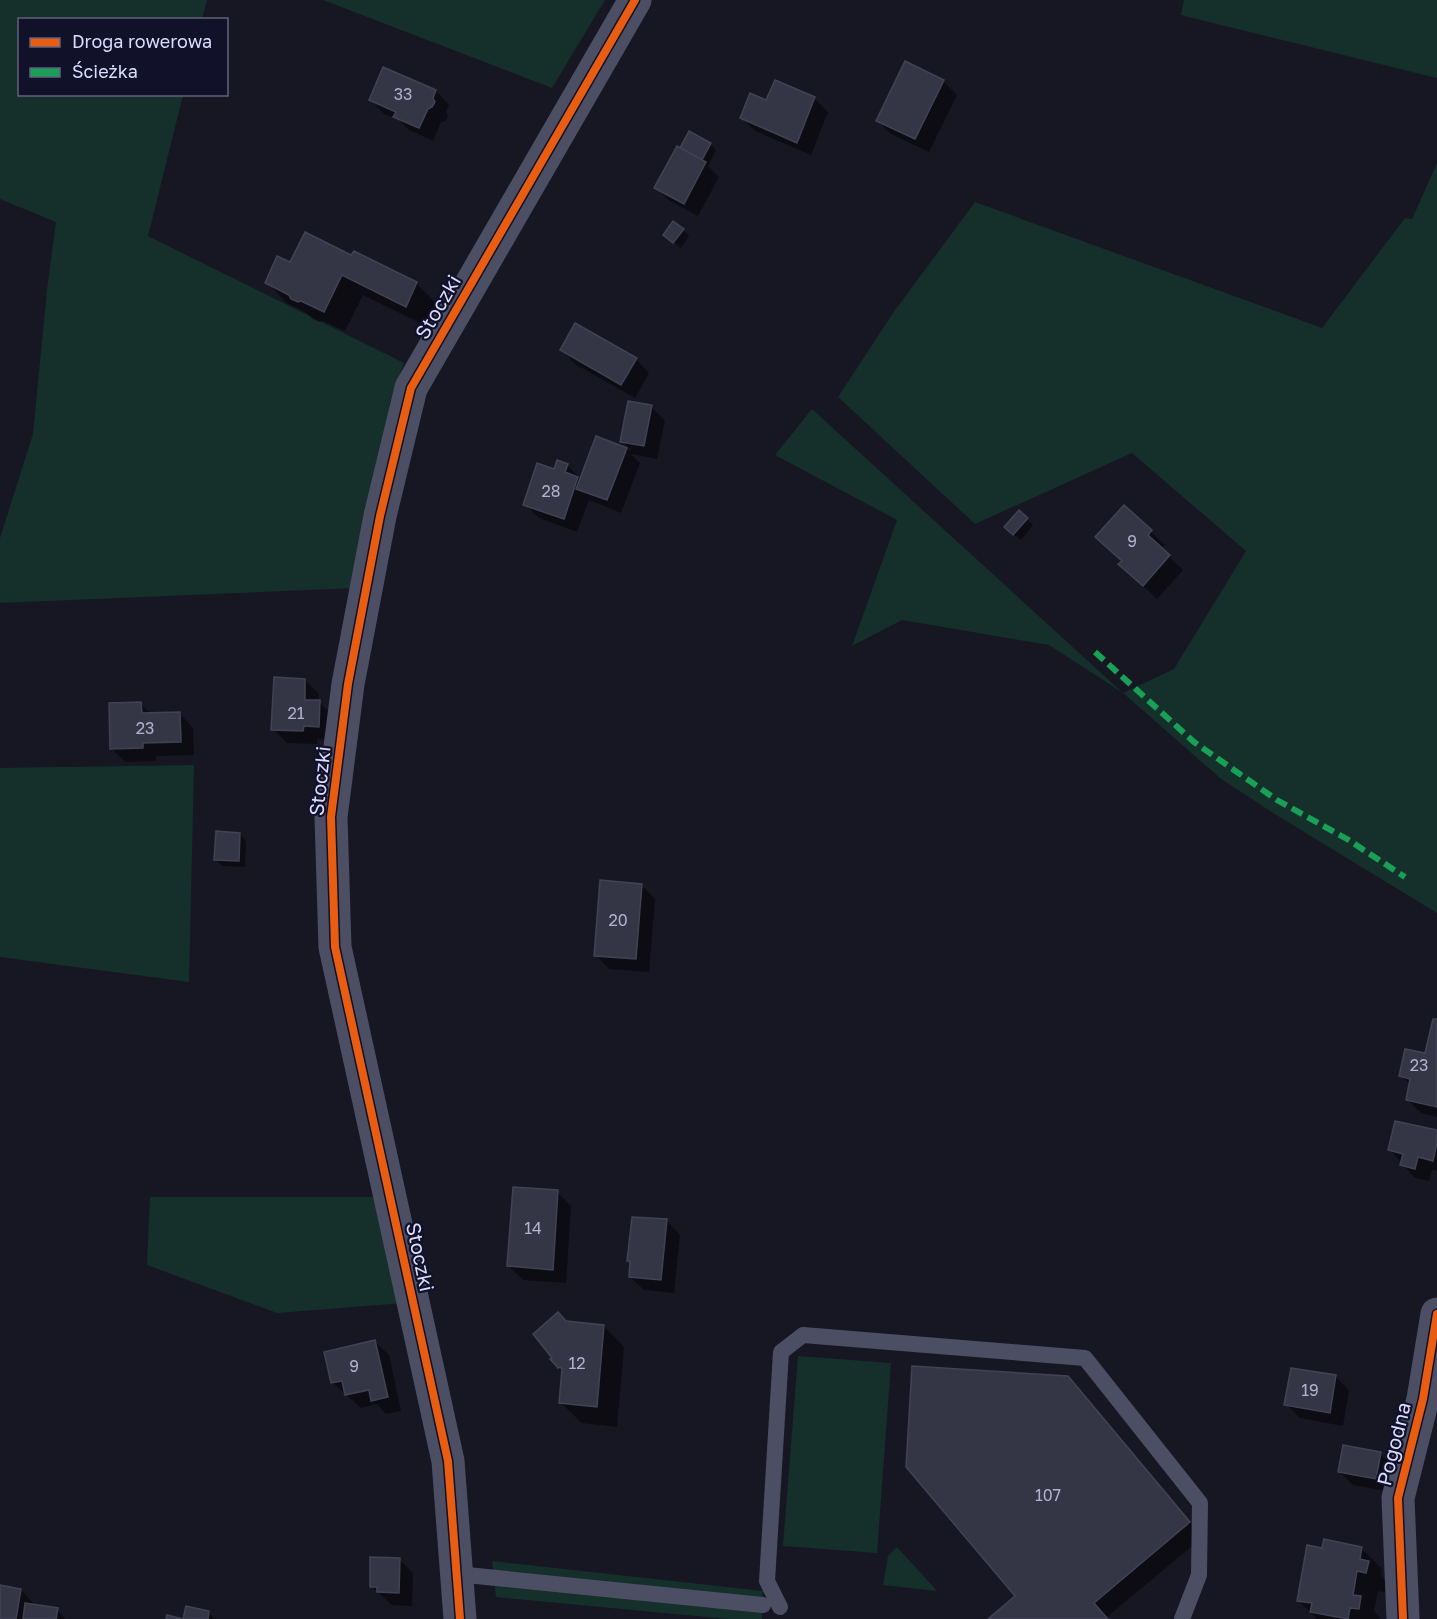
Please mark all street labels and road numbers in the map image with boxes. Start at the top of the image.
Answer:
street label: Stoczki [409,270,465,343]
street label: Stoczki [303,745,335,817]
street label: Stoczki [402,1220,440,1294]
street label: Pogodna [1371,1400,1415,1488]

